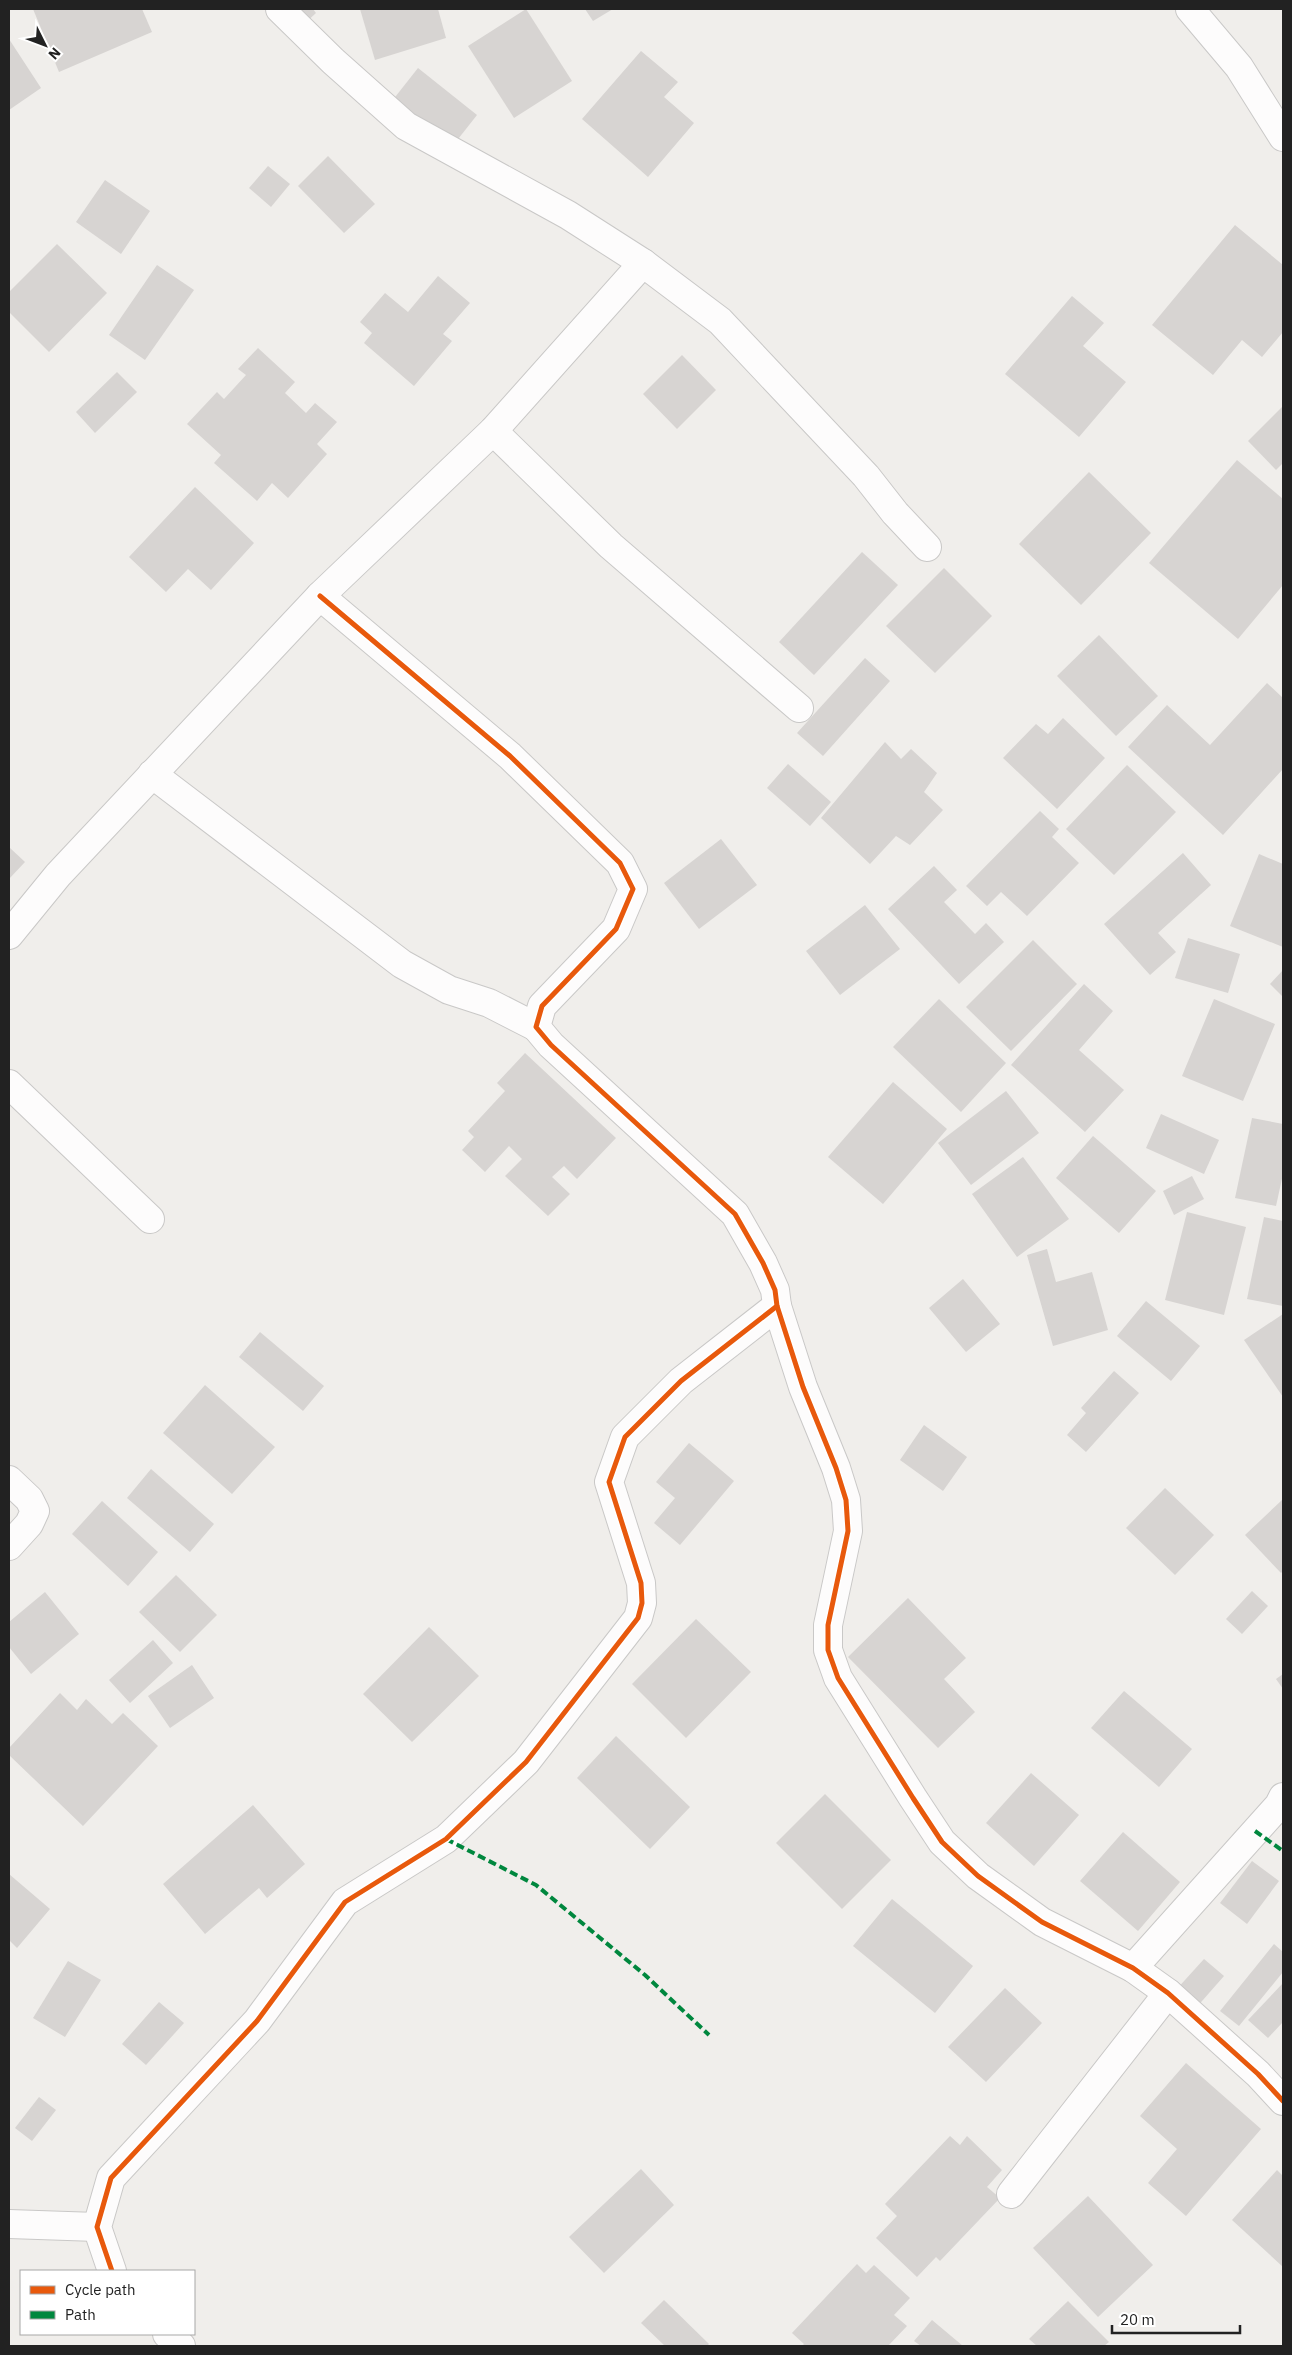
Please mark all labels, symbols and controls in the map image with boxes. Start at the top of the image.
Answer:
north arrow [20,20,70,70]
text: N [45,44,65,63]
legend [20,2270,195,2335]
text: Cycle path [65,2280,136,2299]
scale bar [1112,2302,1240,2334]
text: Path [65,2305,96,2324]
text: 20 m [1120,2310,1155,2329]

